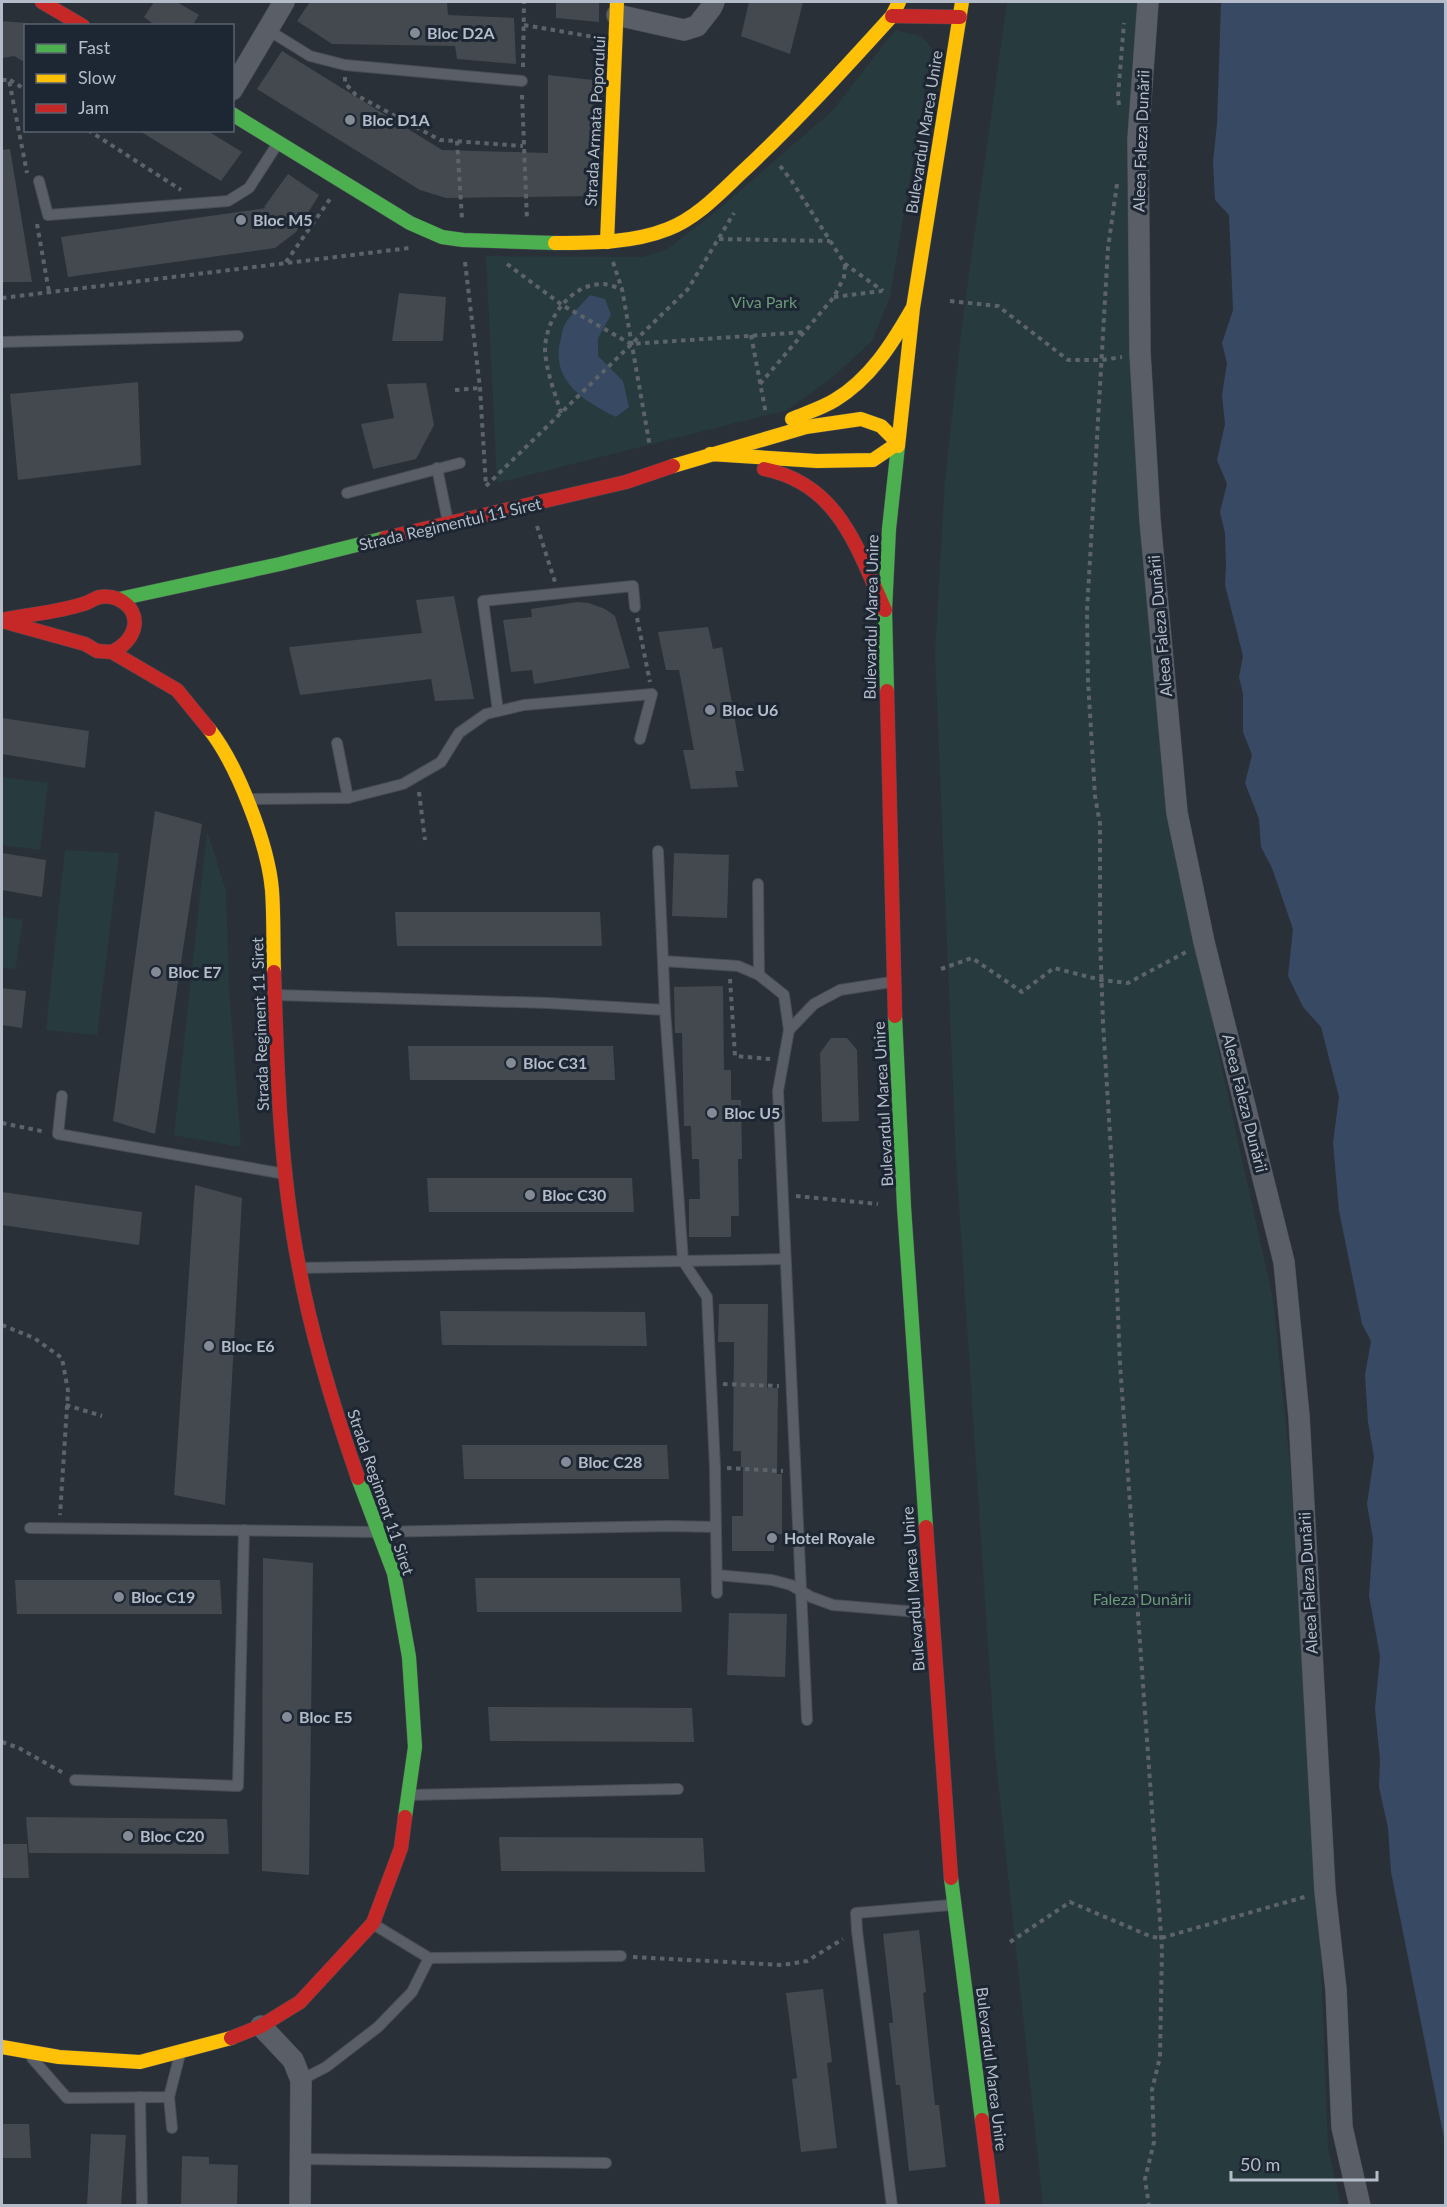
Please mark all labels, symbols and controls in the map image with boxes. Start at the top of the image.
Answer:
place label: Bloc D2A [427,23,496,42]
legend [24,24,234,132]
marker: Bloc D2A [408,26,422,40]
street label: Strada Armata Poporului [581,35,608,207]
text: Fast [78,36,111,58]
street label: Bulevardul Marea Unire [901,49,946,215]
text: Slow [78,66,116,88]
street label: Aleea Faleza Dunării [1129,70,1152,212]
text: Jam [78,96,109,118]
place label: Bloc D1A [362,110,431,129]
marker: Bloc D1A [343,113,357,127]
place label: Bloc M5 [253,210,313,229]
marker: Bloc M5 [234,213,248,227]
park label: Viva Park [731,292,798,311]
street label: Strada Regimentul 11 Siret [357,493,543,554]
street label: Bulevardul Marea Unire [860,534,881,700]
street label: Aleea Faleza Dunării [1144,554,1175,698]
place label: Bloc U6 [722,700,778,719]
marker: Bloc U6 [703,703,717,717]
street label: Strada Regiment 11 Siret [247,937,272,1111]
place label: Bloc E7 [168,962,222,981]
marker: Bloc E7 [149,965,163,979]
street label: Bulevardul Marea Unire [869,1021,896,1187]
street label: Aleea Faleza Dunării [1219,1032,1272,1174]
place label: Bloc C31 [523,1053,587,1072]
marker: Bloc C31 [504,1056,518,1070]
place label: Bloc U5 [724,1103,780,1122]
marker: Bloc U5 [705,1106,719,1120]
place label: Bloc C30 [542,1185,606,1204]
marker: Bloc C30 [523,1188,537,1202]
place label: Bloc E6 [221,1336,275,1355]
marker: Bloc E6 [202,1339,216,1353]
street label: Strada Regiment 11 Siret [344,1407,419,1577]
place label: Bloc C28 [578,1452,642,1471]
marker: Bloc C28 [559,1455,573,1469]
street label: Bulevardul Marea Unire [897,1506,928,1672]
street label: Aleea Faleza Dunării [1294,1512,1321,1655]
place label: Hotel Royale [784,1528,875,1547]
marker: Hotel Royale [765,1531,779,1545]
place label: Bloc C19 [131,1587,195,1606]
park label: Faleza Dunării [1093,1589,1191,1608]
marker: Bloc C19 [112,1590,126,1604]
place label: Bloc E5 [299,1707,353,1726]
marker: Bloc E5 [280,1710,294,1724]
place label: Bloc C20 [140,1826,204,1845]
marker: Bloc C20 [121,1829,135,1843]
street label: Bulevardul Marea Unire [973,1986,1012,2152]
scale bar [1231,2144,1376,2182]
text: 50 m [1240,2153,1280,2175]

